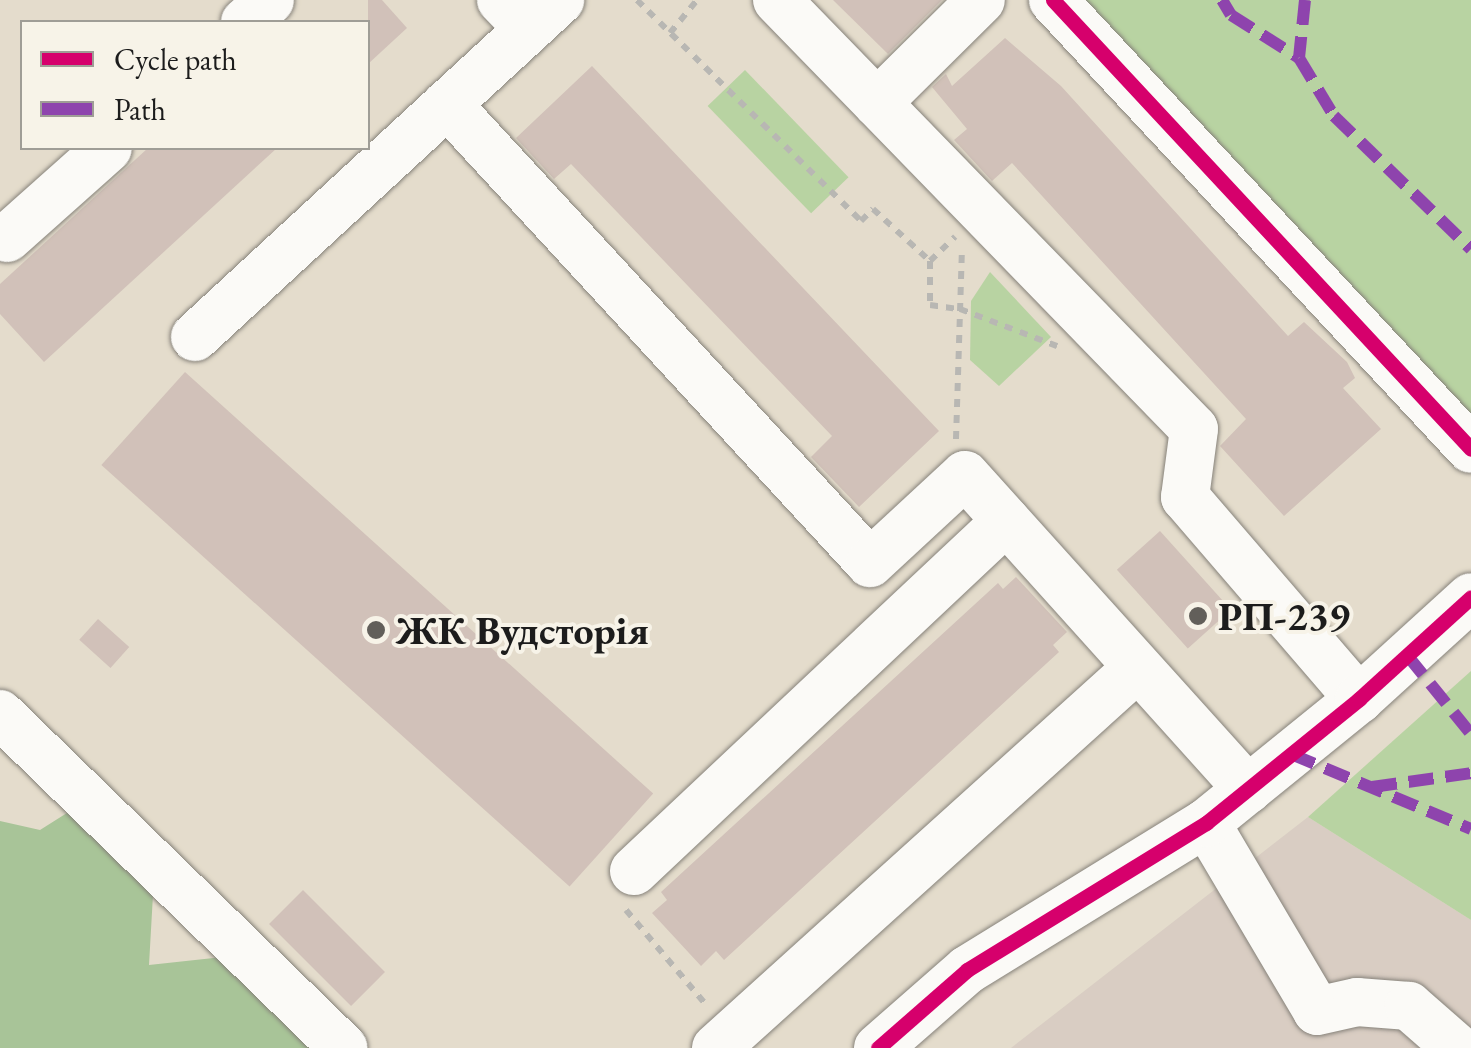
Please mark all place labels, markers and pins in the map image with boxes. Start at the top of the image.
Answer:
place label: РП-239 [1218,592,1350,640]
marker: РП-239 [1187,605,1209,627]
place label: ЖК Вудсторія [396,606,649,654]
marker: ЖК Вудсторія [365,619,387,641]

